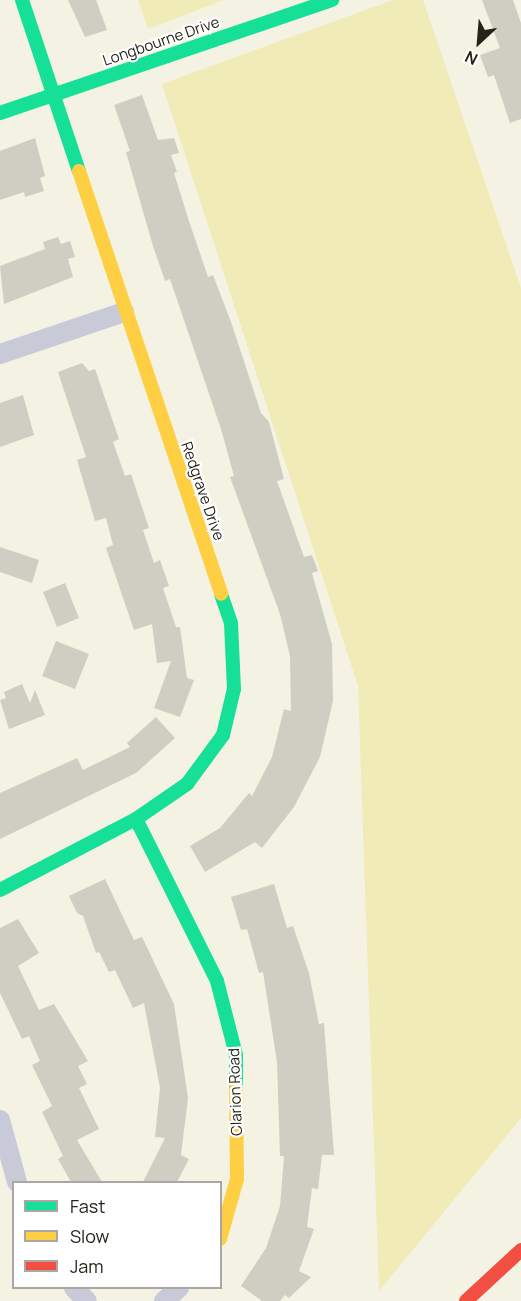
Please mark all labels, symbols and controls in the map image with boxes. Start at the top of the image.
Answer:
north arrow [449,12,509,72]
street label: Longbourne Drive [100,13,222,69]
text: N [461,46,481,71]
street label: Redgrave Drive [178,439,228,543]
street label: Clarion Road [224,1048,246,1136]
legend [12,1181,222,1289]
text: Fast [70,1194,105,1218]
text: Slow [70,1224,109,1248]
text: Jam [70,1254,104,1278]

